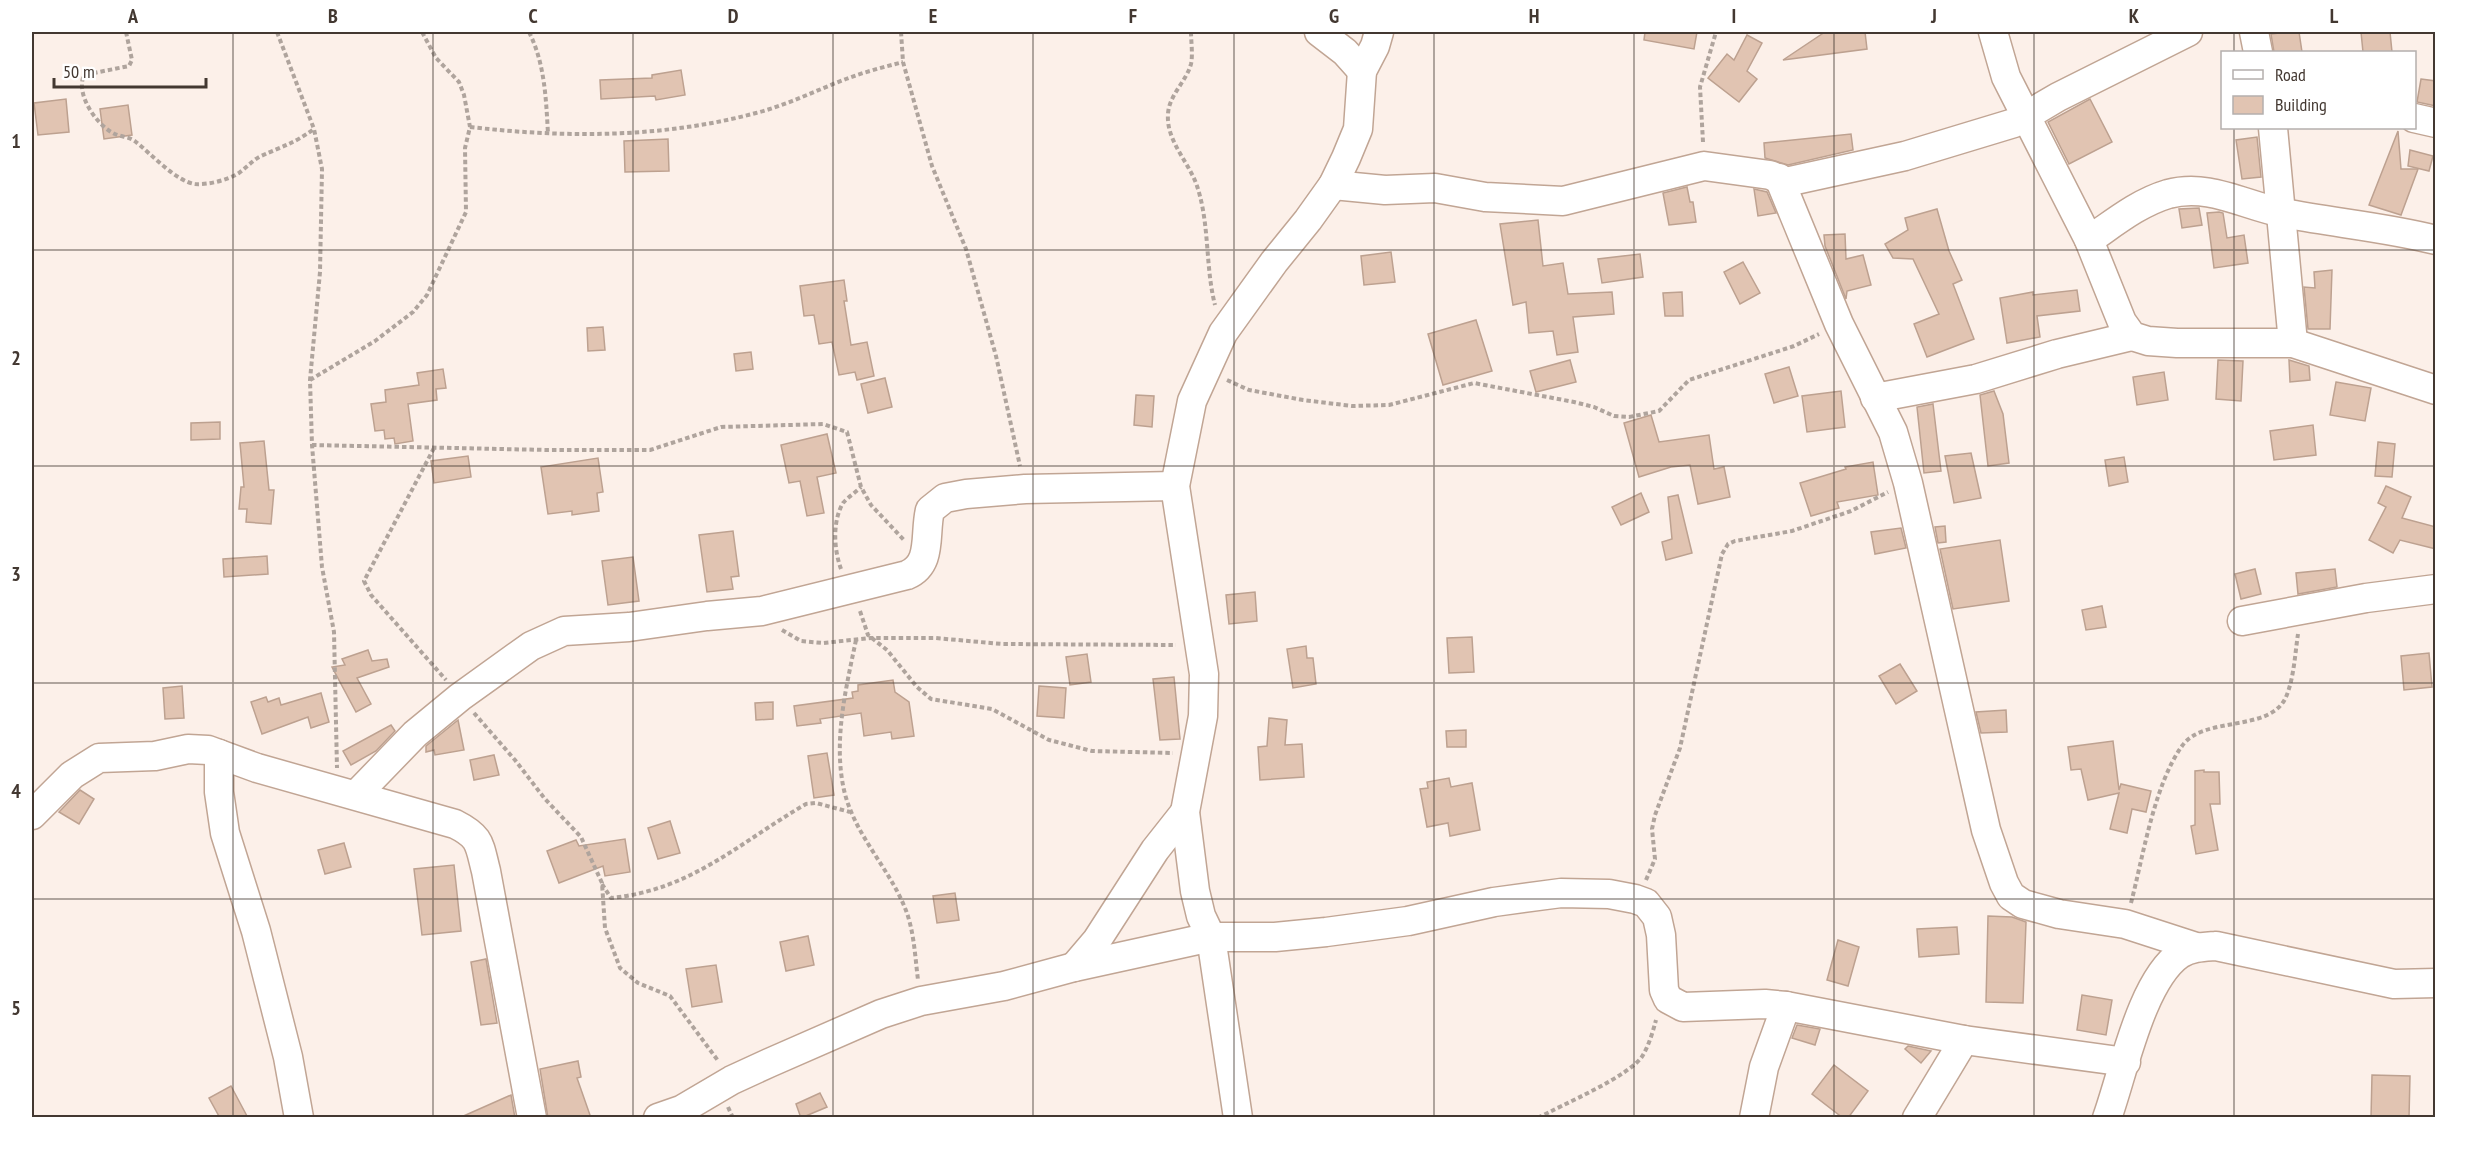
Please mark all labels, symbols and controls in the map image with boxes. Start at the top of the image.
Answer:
text: A [127,3,139,29]
text: B [328,3,338,29]
text: C [528,3,538,29]
text: D [728,3,739,29]
text: E [929,3,937,29]
text: F [1129,3,1137,29]
text: G [1329,3,1339,29]
text: H [1529,3,1539,29]
text: I [1732,3,1736,29]
text: J [1930,3,1937,29]
text: K [2129,3,2140,29]
text: L [2330,3,2339,29]
scale bar [54,51,206,89]
legend [2221,51,2416,129]
text: 50 m [63,60,95,83]
text: Road [2275,63,2306,86]
text: Building [2275,93,2327,116]
text: 1 [11,128,21,154]
text: 2 [11,345,21,371]
text: 3 [11,561,21,587]
text: 4 [11,778,21,804]
text: 5 [11,995,21,1021]

